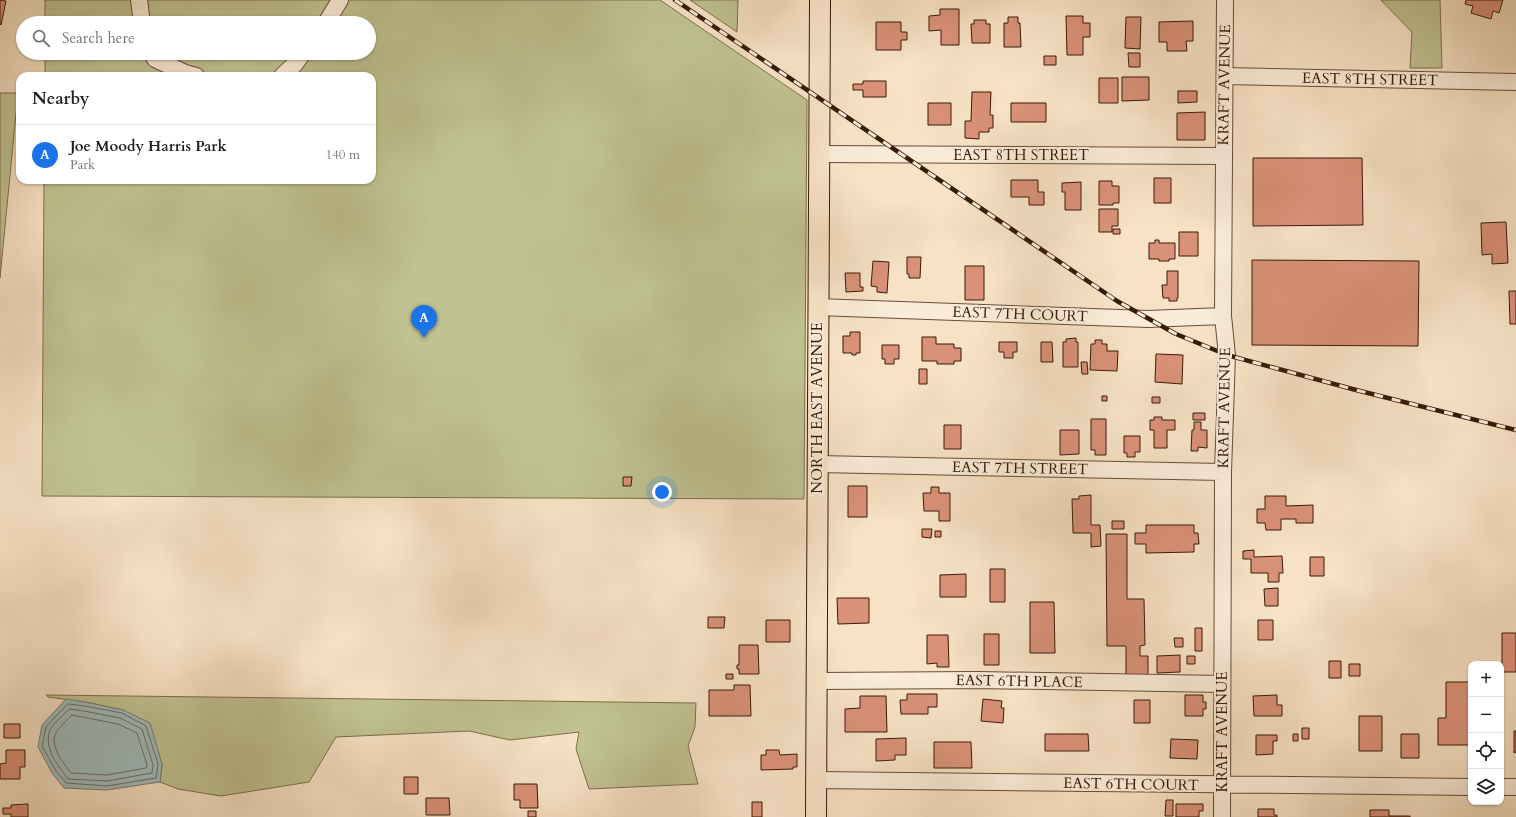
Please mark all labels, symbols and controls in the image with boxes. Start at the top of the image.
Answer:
search box [16,16,376,60]
street label: KRAFT AVENUE [1213,24,1235,146]
icon: search [30,27,52,49]
text: Search here [62,28,135,48]
street label: EAST 8TH STREET [1302,68,1438,90]
text: Nearby [32,87,89,110]
text: Joe Moody Harris Park [70,136,227,156]
street label: EAST 8TH STREET [953,145,1089,165]
text: A [40,146,50,164]
text: 140 m [326,146,360,164]
text: Park [70,156,95,174]
street label: EAST 7TH COURT [952,302,1088,326]
pin: A [411,305,437,338]
street label: NORTH EAST AVENUE [807,322,827,494]
street label: KRAFT AVENUE [1213,347,1235,469]
street label: EAST 7TH STREET [952,457,1088,479]
your location [652,482,672,502]
map controls [1468,661,1504,805]
button: + [1468,661,1504,697]
street label: EAST 6TH PLACE [955,670,1083,692]
street label: KRAFT AVENUE [1212,671,1232,793]
button: − [1468,697,1504,733]
button: locate [1468,733,1504,769]
button: layers [1468,769,1504,805]
street label: EAST 6TH COURT [1063,773,1199,795]

